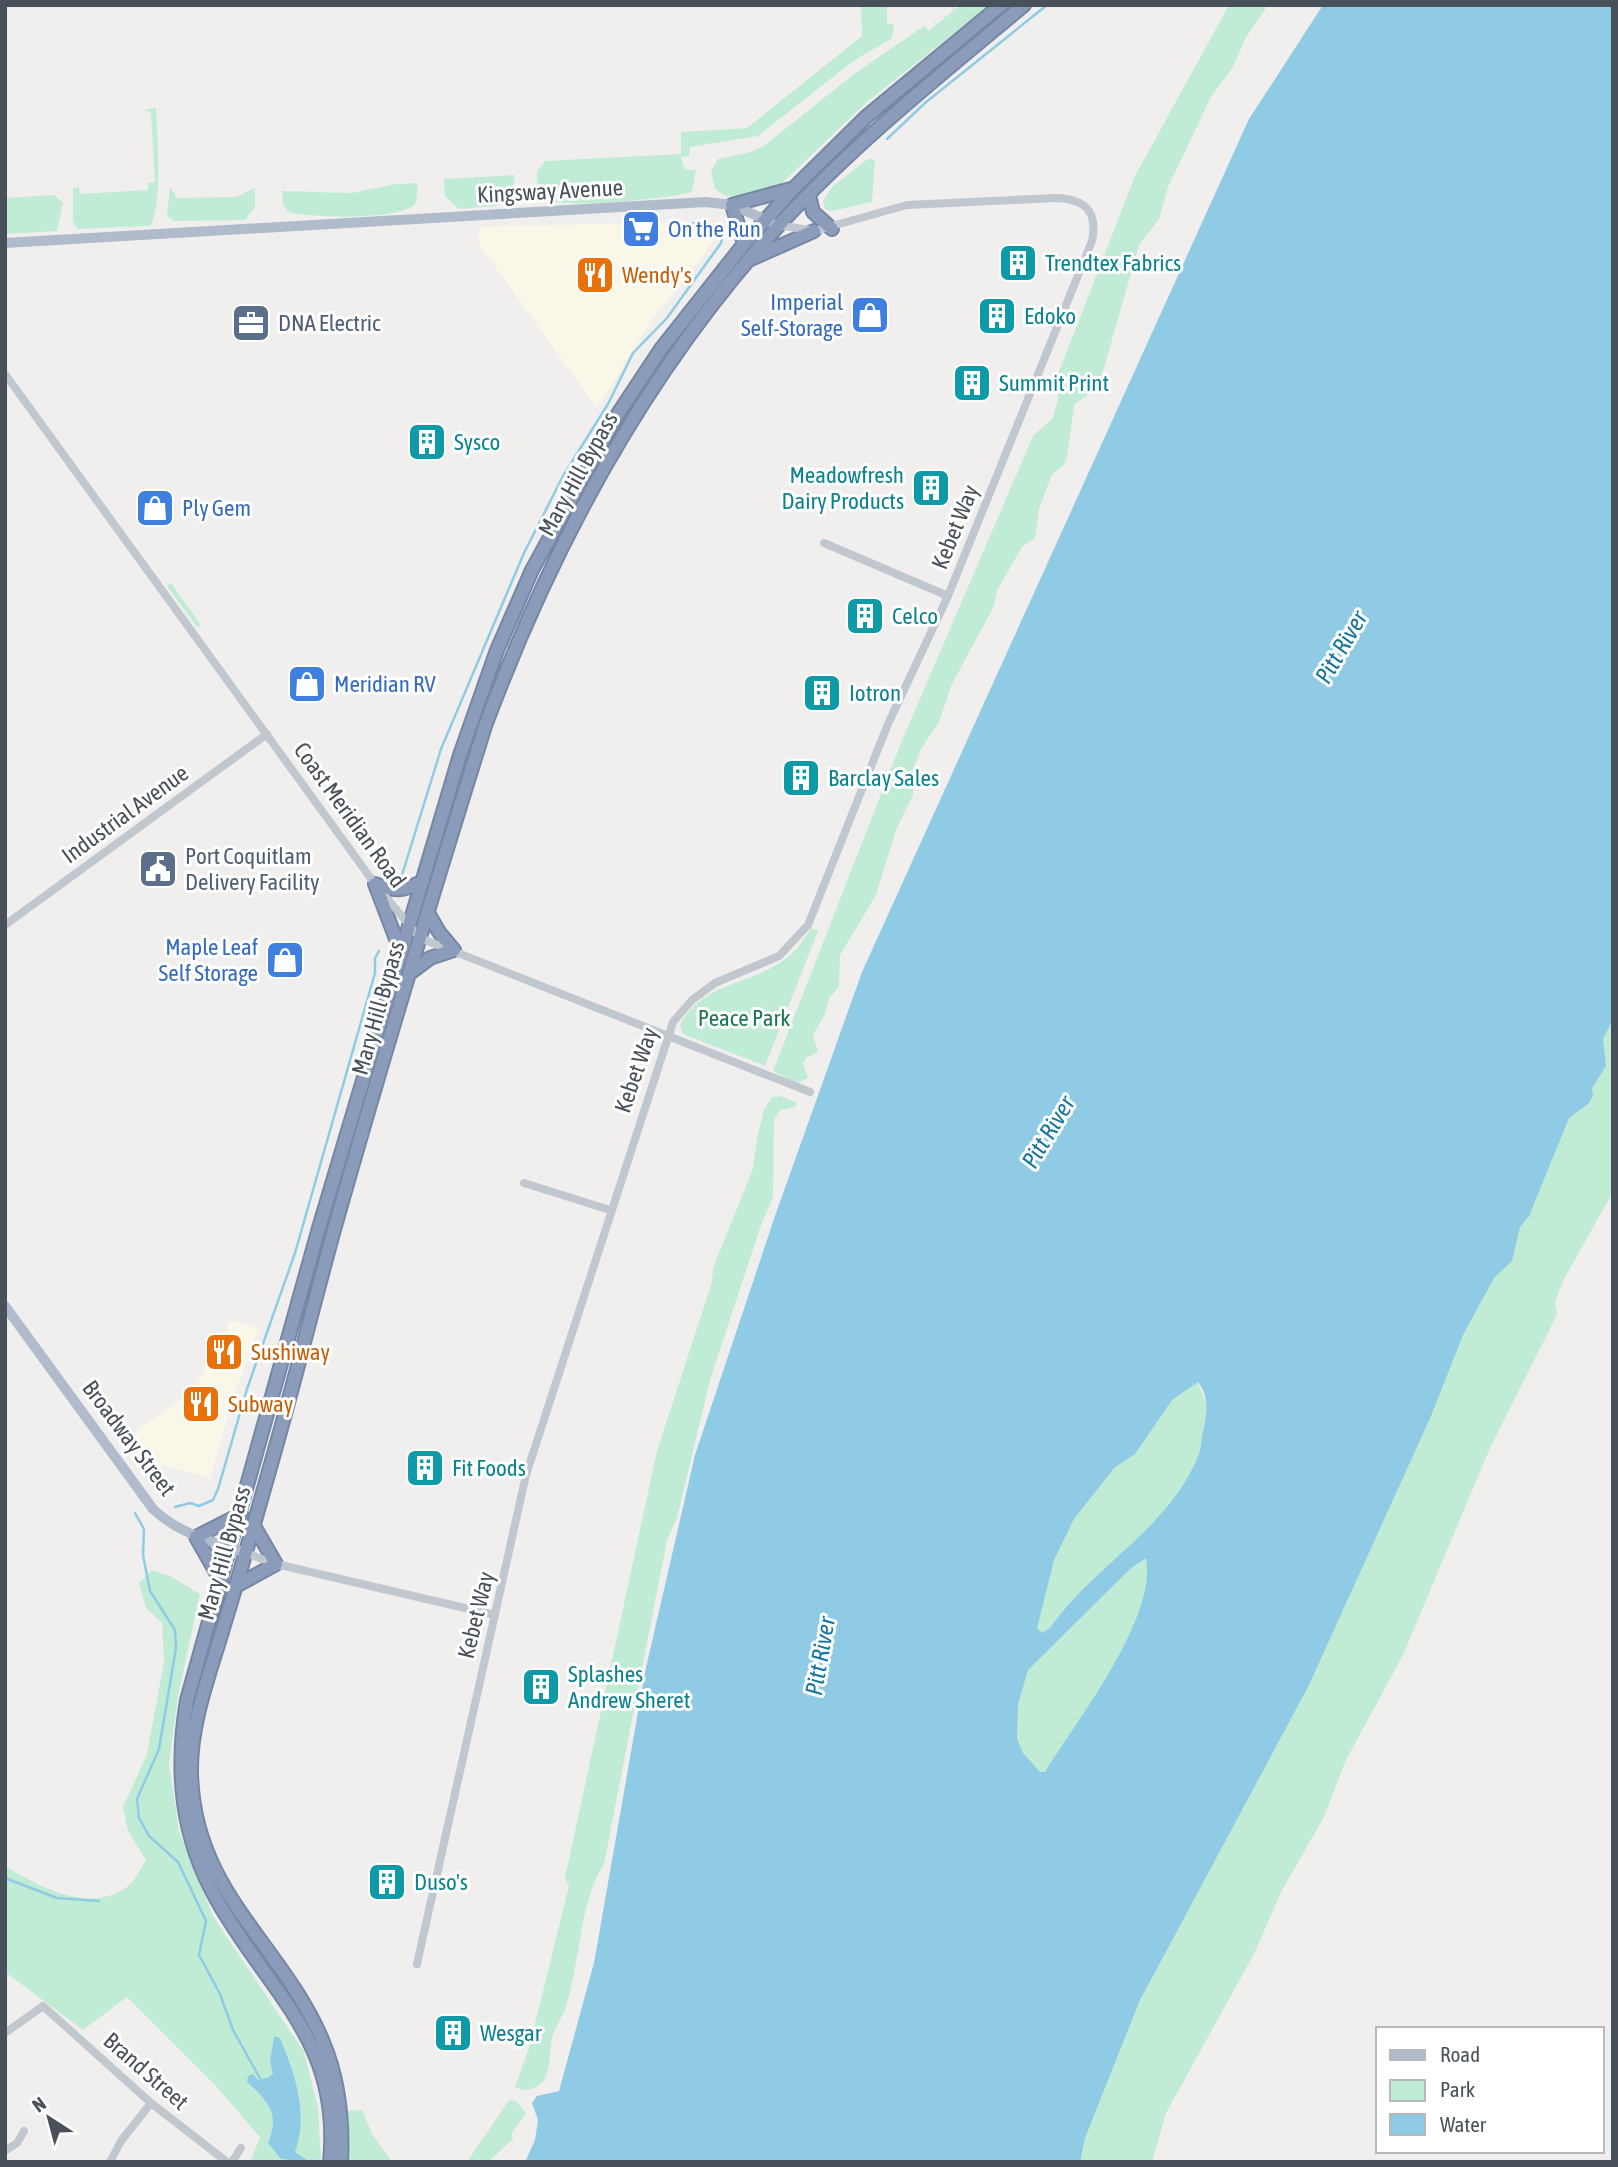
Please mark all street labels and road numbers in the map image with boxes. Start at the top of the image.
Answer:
street label: Kingsway Avenue [476,174,624,208]
street label: Mary Hill Bypass [533,407,623,541]
street label: Kebet Way [926,481,984,573]
street label: Coast Meridian Road [289,737,411,893]
street label: Industrial Avenue [57,760,193,868]
street label: Mary Hill Bypass [347,938,409,1078]
street label: Kebet Way [609,1024,663,1116]
street label: Broadway Street [77,1375,181,1501]
street label: Mary Hill Bypass [193,1483,255,1623]
street label: Kebet Way [453,1569,499,1661]
street label: Brand Street [98,2027,194,2115]

